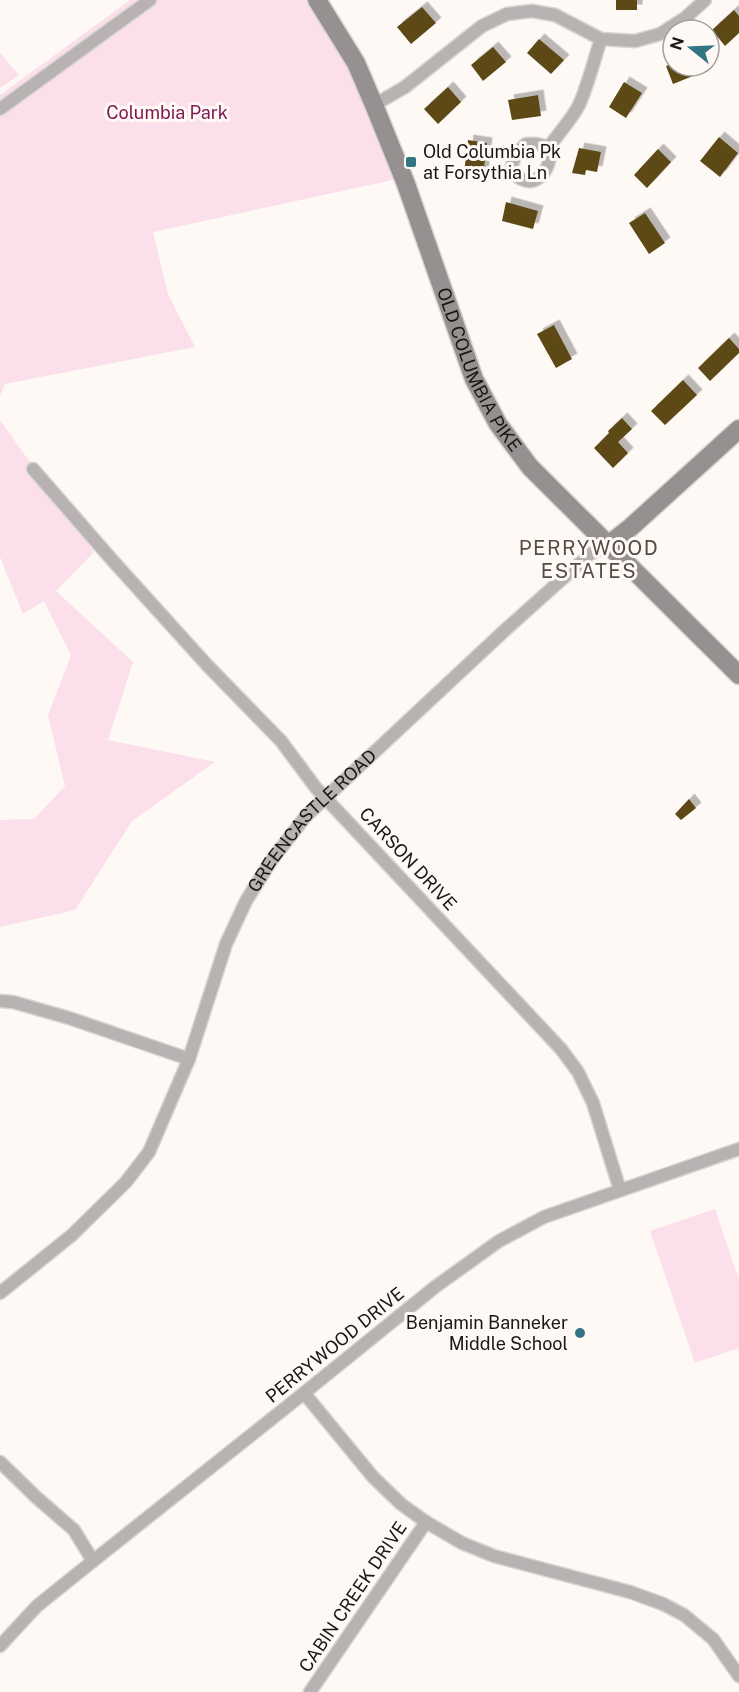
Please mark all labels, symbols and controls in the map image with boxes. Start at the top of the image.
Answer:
north arrow [661,18,721,78]
text: N [666,35,688,52]
park label: Columbia Park [106,102,228,123]
place label: Old Columbia Pk at Forsythia Ln [423,141,561,183]
marker: Old Columbia Pk at Forsythia Ln [404,155,418,169]
street label: OLD COLUMBIA PIKE [433,285,526,456]
district label: PERRYWOOD ESTATES [519,536,659,583]
street label: GREENCASTLE ROAD [243,745,381,896]
street label: CARSON DRIVE [355,803,461,914]
street label: PERRYWOOD DRIVE [261,1282,408,1407]
place label: Benjamin Banneker Middle School [406,1312,568,1354]
marker: Benjamin Banneker Middle School [573,1326,587,1340]
street label: CABIN CREEK DRIVE [294,1517,411,1676]

